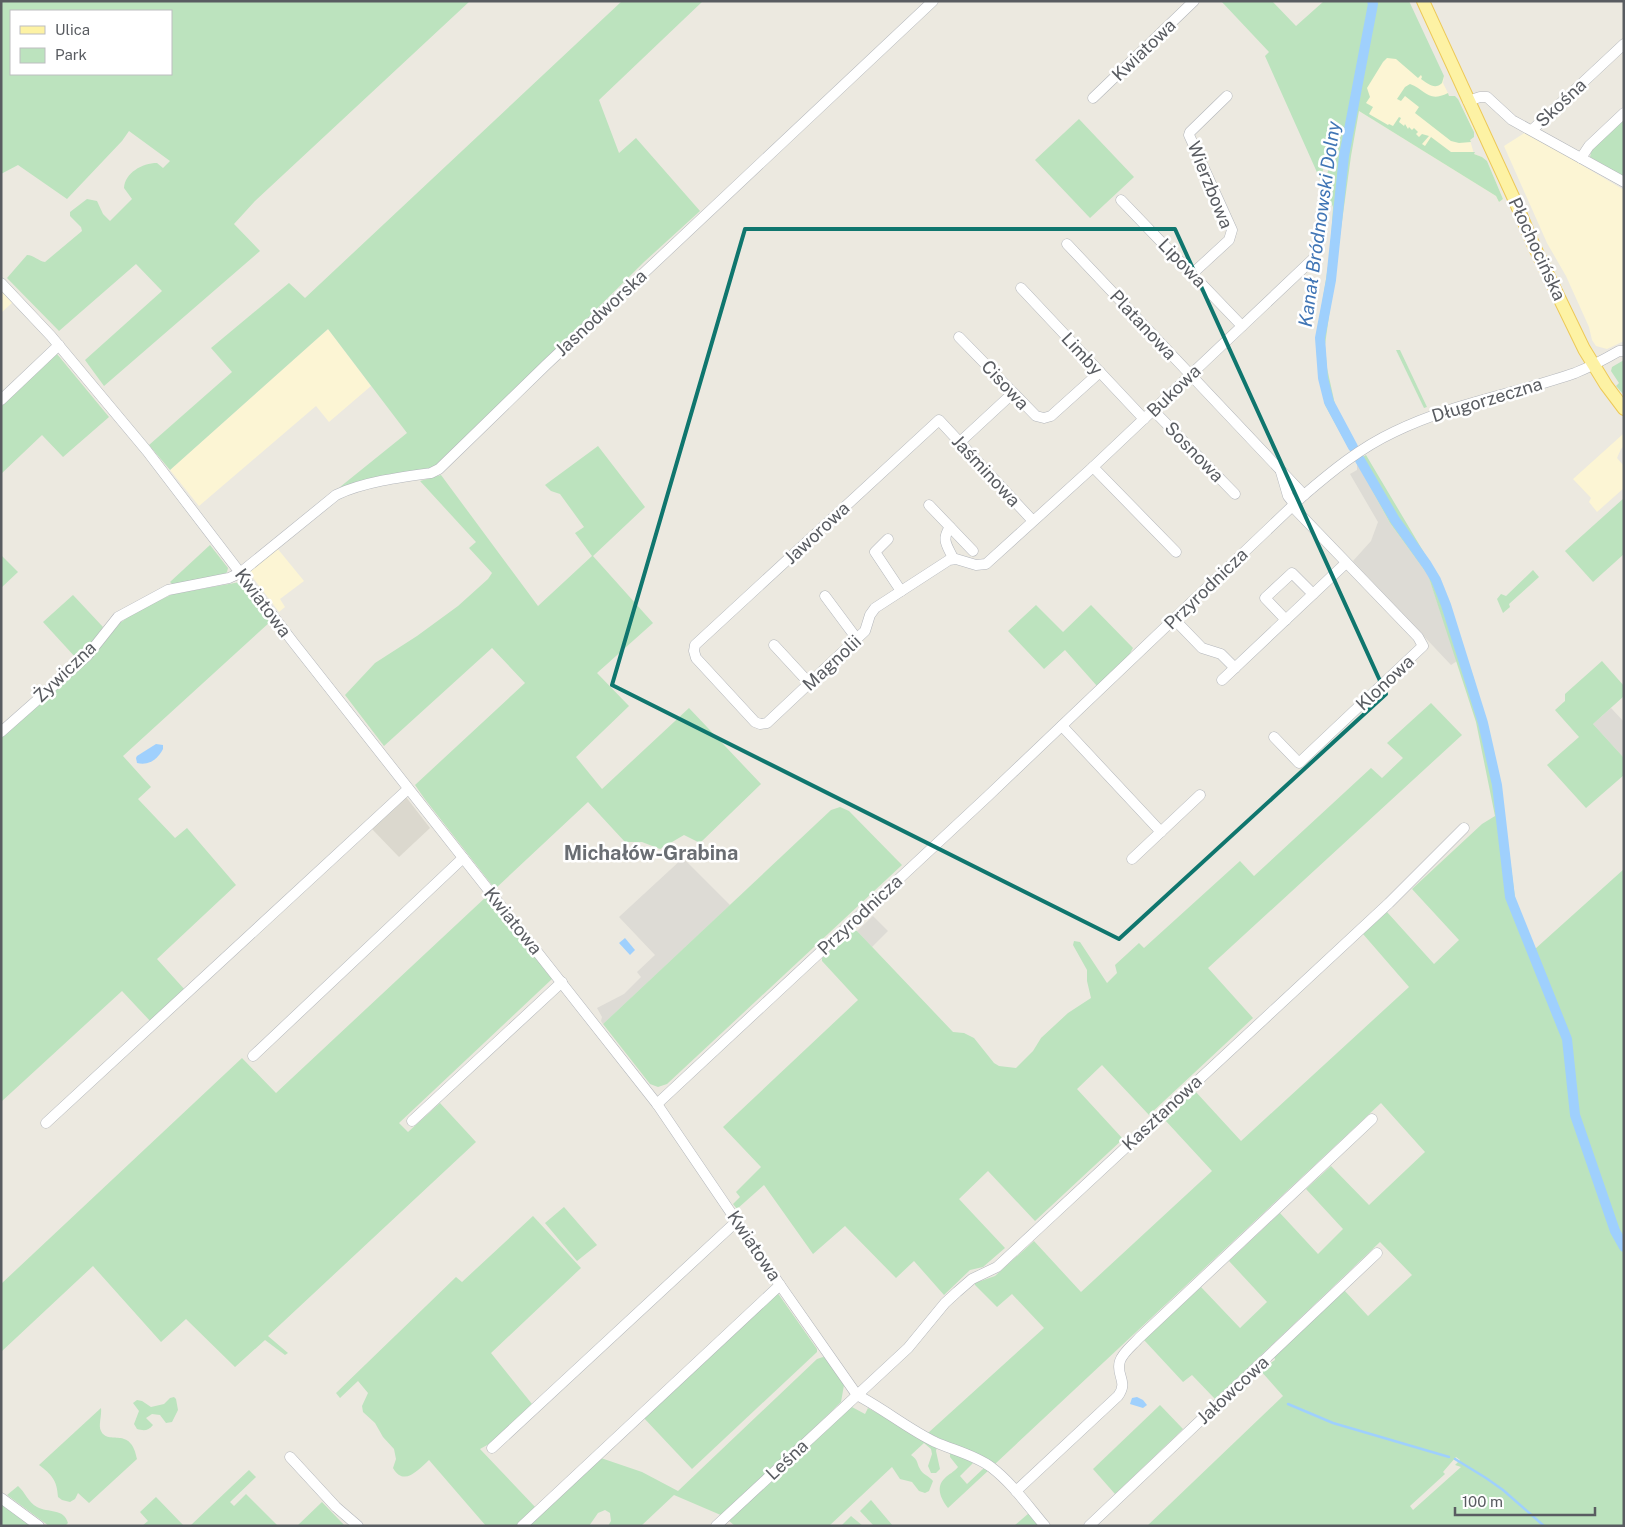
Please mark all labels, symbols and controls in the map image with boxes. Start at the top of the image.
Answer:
legend [10,10,172,75]
street label: Kwiatowa [1108,14,1180,85]
text: Ulica [55,21,90,38]
text: Park [55,46,87,63]
street label: Skośna [1531,74,1590,131]
water label: Kanał Bródnowski Dolny [1294,119,1344,328]
street label: Wierzbowa [1183,138,1237,231]
street label: Płochocińska [1504,194,1570,304]
street label: Lipowa [1154,234,1211,291]
street label: Jasnodworska [551,265,651,360]
street label: Platanowa [1106,285,1181,364]
street label: Limby [1057,328,1108,380]
street label: Cisowa [977,356,1033,414]
street label: Bukowa [1143,360,1205,421]
street label: Długorzeczna [1429,373,1545,426]
street label: Sosnowa [1161,417,1228,486]
street label: Jaśminowa [948,430,1025,511]
street label: Jaworowa [780,497,854,568]
street label: Przyrodnicza [1160,544,1252,634]
street label: Kwiatowa [231,564,296,641]
street label: Magnolii [798,630,865,695]
street label: Żywiczna [29,636,100,706]
street label: Klonowa [1351,651,1418,715]
district label: Michałów-Grabina [564,841,738,865]
street label: Przyrodnicza [813,870,906,959]
street label: Kwiatowa [480,883,547,958]
street label: Kasztanowa [1118,1071,1206,1155]
street label: Kwiatowa [723,1207,786,1285]
street label: Jałowcowa [1192,1351,1273,1428]
street label: Leśna [761,1435,812,1484]
scale bar [1455,1484,1595,1516]
text: 100 m [1462,1493,1503,1510]

